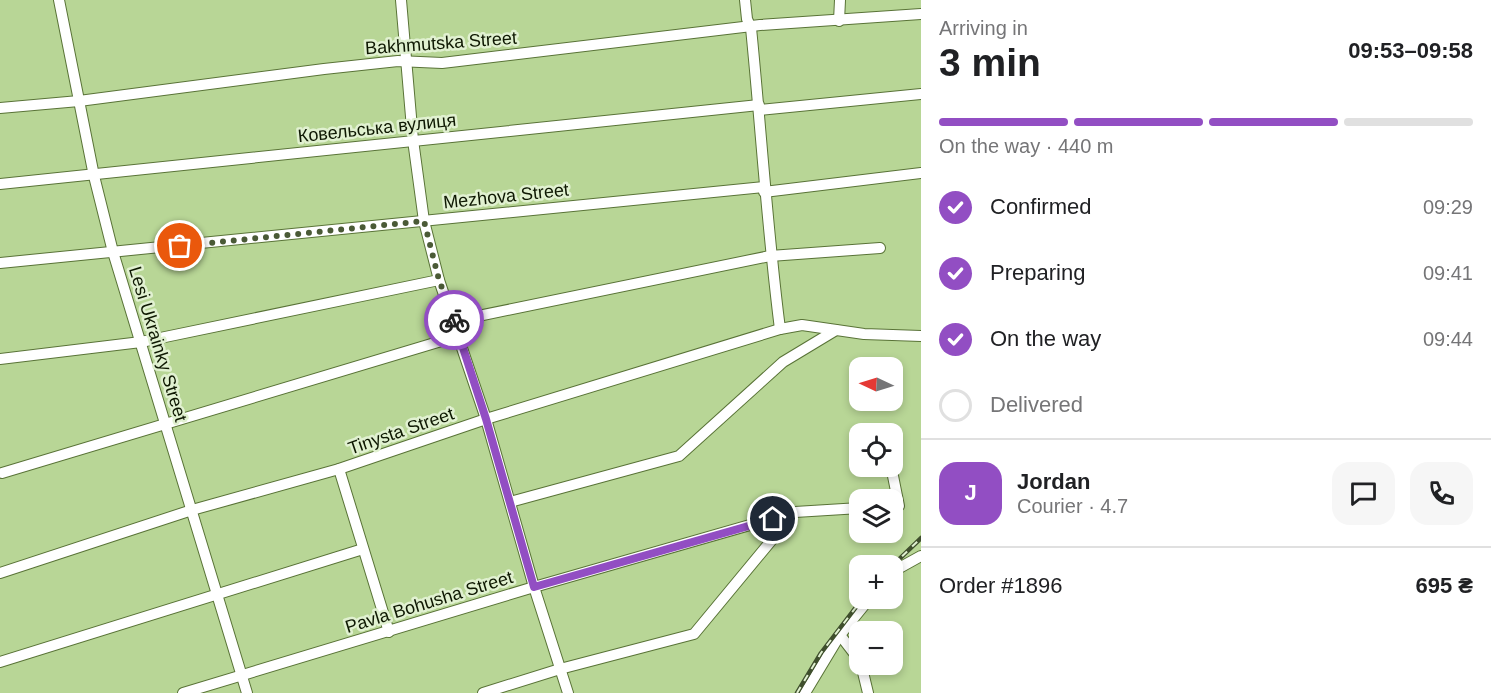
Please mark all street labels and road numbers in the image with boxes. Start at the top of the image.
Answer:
street label: Bakhmutska Street [364,28,518,58]
street label: Ковельська вулиця [297,110,457,146]
street label: Mezhova Street [442,179,570,213]
street label: Lesi Ukrainky Street [125,264,191,424]
street label: Tinysta Street [346,404,456,458]
street label: Pavla Bohusha Street [343,567,515,637]

